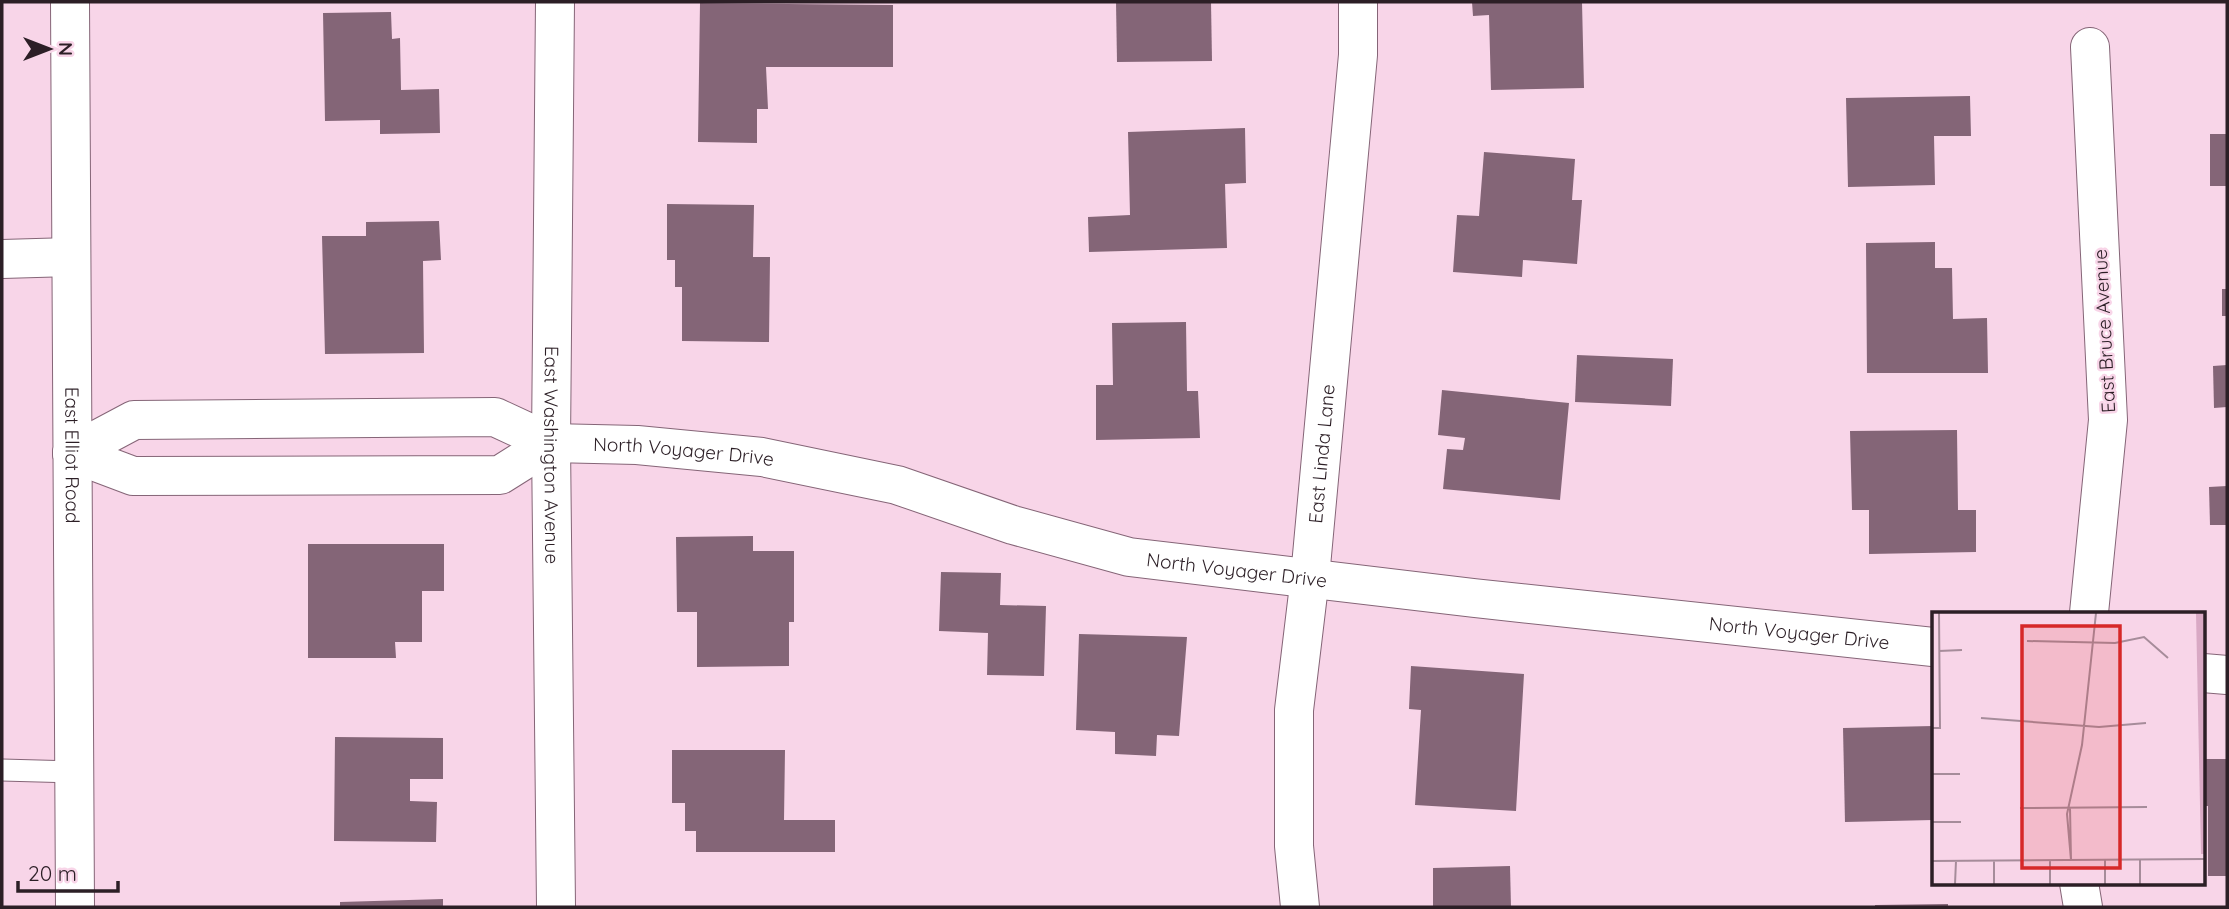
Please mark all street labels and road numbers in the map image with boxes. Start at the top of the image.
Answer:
street label: East Bruce Avenue [2088,248,2120,414]
street label: East Washington Avenue [539,346,564,564]
street label: East Linda Lane [1303,383,1340,524]
street label: East Elliot Road [60,387,85,523]
street label: North Voyager Drive [593,432,776,471]
street label: North Voyager Drive [1145,547,1328,592]
street label: North Voyager Drive [1708,611,1891,654]

